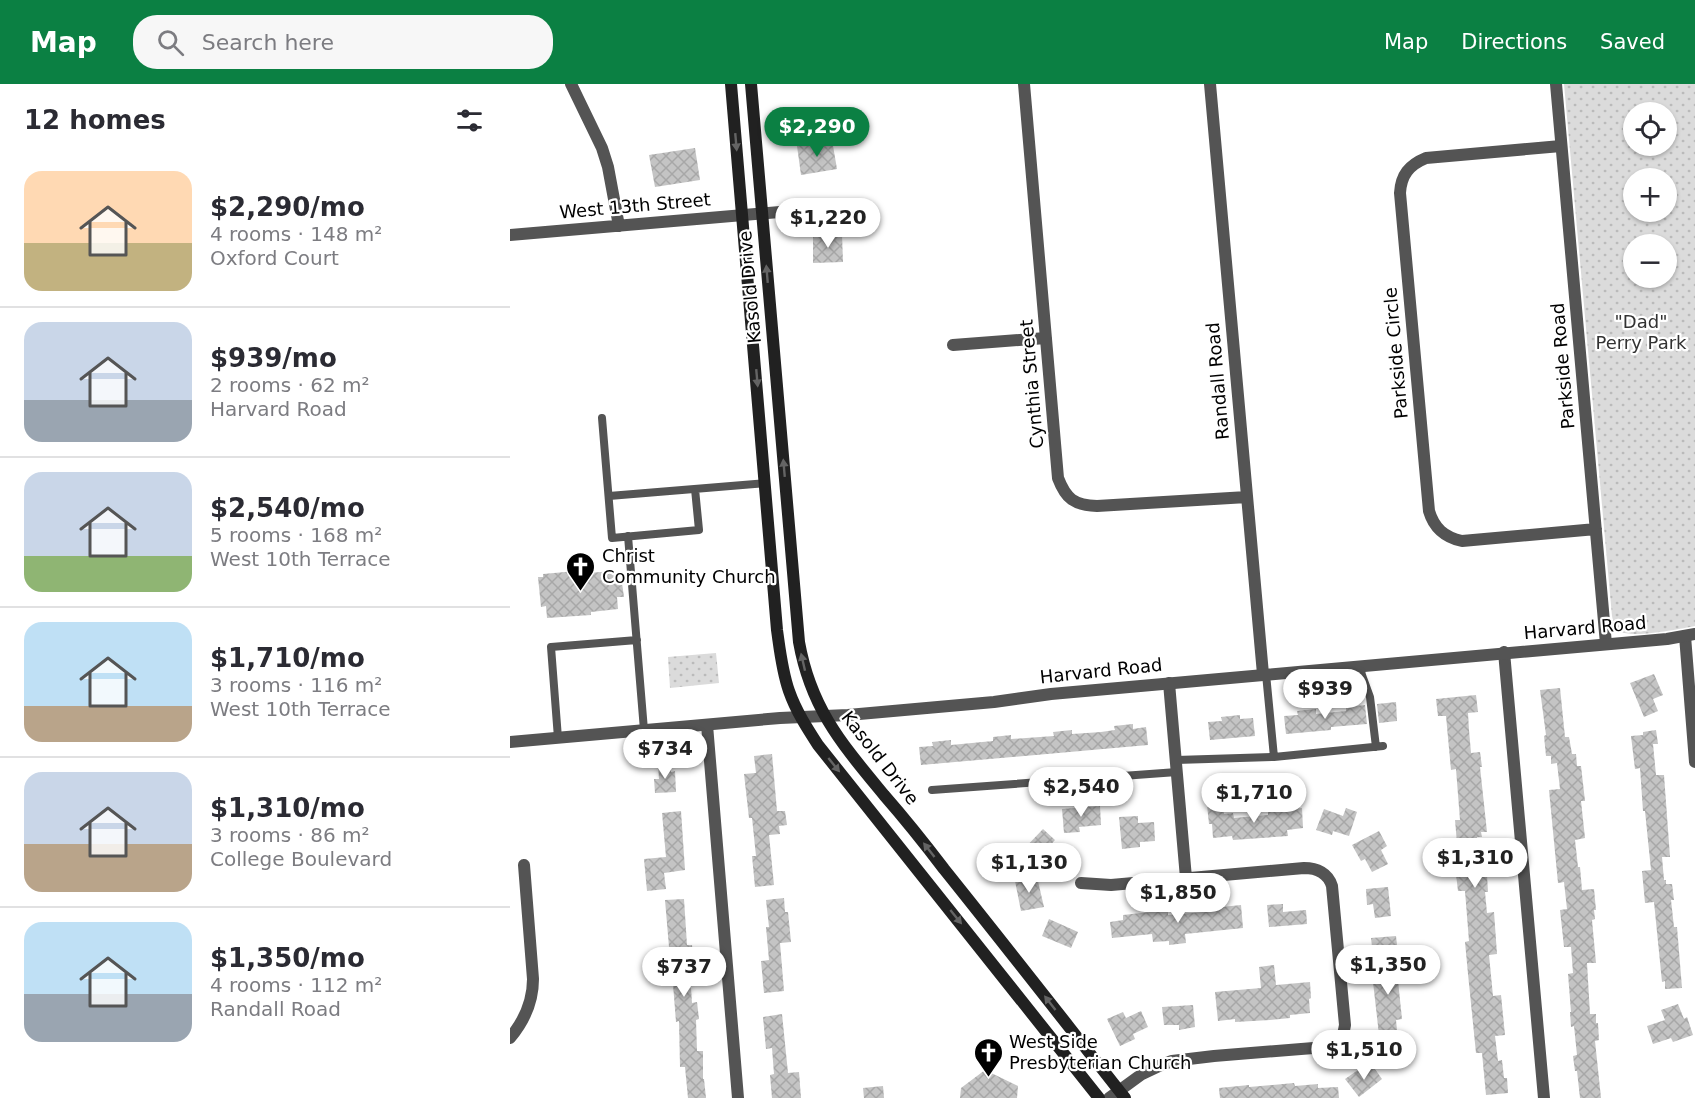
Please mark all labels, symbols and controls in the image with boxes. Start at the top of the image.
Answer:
search box [133,15,553,69]
text: Map [30,26,97,59]
icon: search [154,26,187,59]
text: Search here [202,30,334,55]
text: Map [1384,30,1428,54]
text: Directions [1461,30,1567,54]
text: Saved [1600,30,1665,54]
map controls [1623,102,1677,288]
button: locate [1623,102,1677,156]
icon: filters [453,104,486,137]
text: 12 homes [24,105,166,135]
pin: $2,290 [768,107,866,158]
text: $2,290 [778,114,856,138]
one-way arrow [731,133,741,152]
button: + [1623,168,1677,222]
street label: West 13th Street [558,188,711,223]
text: $2,290/mo [210,192,365,222]
icon: home [72,195,144,267]
pin: $1,220 [779,198,877,249]
text: $1,220 [789,205,867,229]
text: 4 rooms · 148 m² [210,222,382,246]
street label: Kasold Drive [734,230,765,344]
button: − [1623,234,1677,288]
text: Oxford Court [210,246,339,270]
one-way arrow [762,265,772,284]
street label: Parkside Circle [1379,286,1412,420]
street label: Parkside Road [1547,302,1578,430]
park label: "Dad" Perry Park [1595,311,1687,353]
street label: Cynthia Street [1015,319,1048,449]
street label: Randall Road [1202,321,1233,441]
text: $939/mo [210,343,337,373]
icon: home [72,346,144,418]
one-way arrow [752,369,762,388]
text: 2 rooms · 62 m² [210,373,370,397]
text: Harvard Road [210,397,347,421]
one-way arrow [779,459,789,478]
text: $2,540/mo [210,493,365,523]
icon: home [72,496,144,568]
text: 5 rooms · 168 m² [210,523,382,547]
place label: Christ Community Church [602,545,776,587]
text: West 10th Terrace [210,547,391,571]
church icon: Christ Community Church [565,550,597,592]
street label: Harvard Road [1523,612,1647,643]
text: $1,710/mo [210,643,365,673]
icon: home [72,646,144,718]
one-way arrow [798,653,807,672]
street label: Harvard Road [1039,654,1163,687]
pin: $939 [1289,669,1361,720]
text: 3 rooms · 116 m² [210,673,382,697]
text: $939 [1297,676,1353,700]
text: West 10th Terrace [210,697,391,721]
street label: Kasold Drive [837,707,923,809]
pin: $734 [629,729,701,780]
text: $734 [637,736,693,760]
one-way arrow [827,757,840,772]
pin: $2,540 [1032,767,1130,818]
pin: $1,710 [1205,773,1303,824]
text: $2,540 [1042,774,1120,798]
text: $1,710 [1215,780,1293,804]
text: $1,310/mo [210,793,365,823]
icon: home [72,796,144,868]
text: 3 rooms · 86 m² [210,823,370,847]
pin: $1,310 [1426,838,1524,889]
one-way arrow [923,842,935,857]
pin: $1,130 [980,843,1078,894]
text: $1,310 [1436,845,1514,869]
text: College Boulevard [210,847,392,871]
text: $1,130 [990,850,1068,874]
pin: $1,850 [1129,873,1227,924]
text: $1,850 [1139,880,1217,904]
one-way arrow [949,910,961,925]
text: $1,350/mo [210,943,365,973]
pin: $1,350 [1339,945,1437,996]
icon: home [72,946,144,1018]
pin: $737 [648,947,720,998]
text: $1,350 [1349,952,1427,976]
text: $737 [656,954,712,978]
text: 4 rooms · 112 m² [210,973,382,997]
one-way arrow [1044,995,1056,1010]
text: Randall Road [210,997,341,1021]
pin: $1,510 [1315,1030,1413,1081]
place label: West Side Presbyterian Church [1009,1031,1191,1073]
church icon: West Side Presbyterian Church [972,1036,1004,1078]
text: $1,510 [1325,1037,1403,1061]

